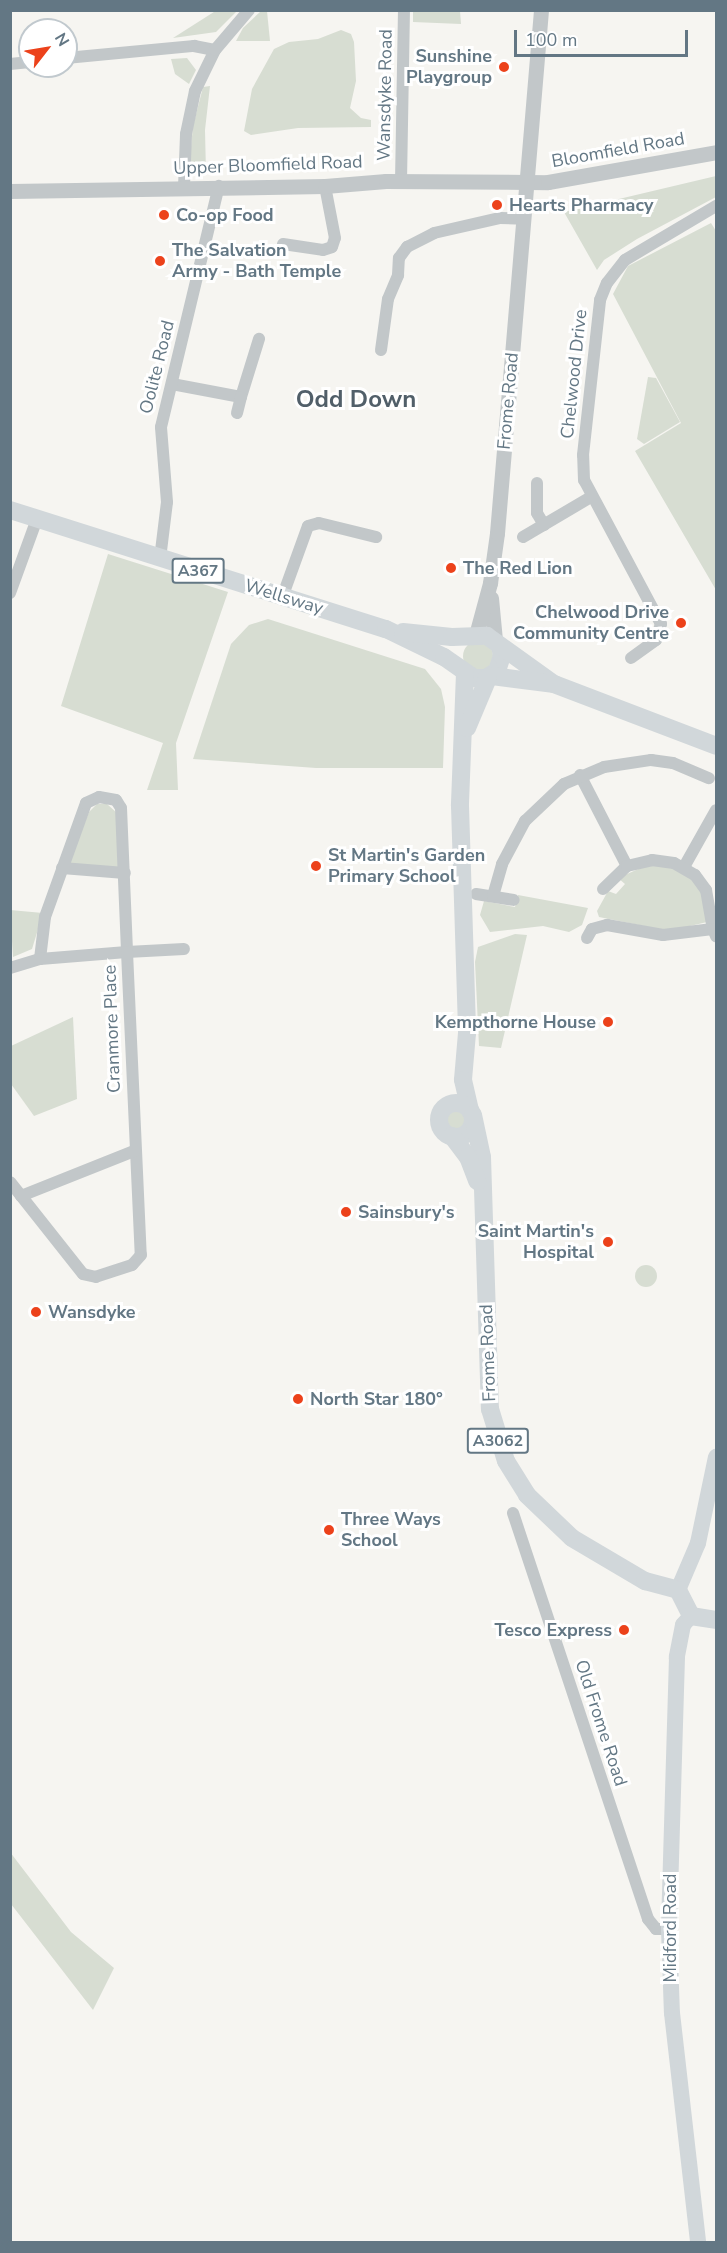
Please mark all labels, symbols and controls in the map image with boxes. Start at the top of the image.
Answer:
north arrow [18,18,78,78]
scale bar [517,18,691,56]
text: 100 m [525,28,577,52]
text: N [49,29,74,51]
street label: Wansdyke Road [373,29,397,161]
place label: Sunshine Playgroup [406,46,492,88]
marker: Sunshine Playgroup [497,60,511,74]
street label: Bloomfield Road [550,128,686,172]
street label: Upper Bloomfield Road [173,151,363,179]
place label: Hearts Pharmacy [509,194,654,216]
marker: Hearts Pharmacy [490,198,504,212]
place label: Co-op Food [176,204,274,226]
marker: Co-op Food [157,208,171,222]
place label: The Salvation Army - Bath Temple [172,240,341,282]
marker: The Salvation Army - Bath Temple [153,254,167,268]
street label: Chelwood Drive [556,308,592,440]
street label: Oolite Road [135,318,179,416]
street label: Frome Road [493,351,523,451]
district label: Odd Down [296,386,416,414]
place label: The Red Lion [463,557,572,579]
road number: A367 [171,558,225,584]
marker: The Red Lion [444,561,458,575]
street label: Wellsway [242,575,326,619]
place label: Chelwood Drive Community Centre [513,602,669,644]
marker: Chelwood Drive Community Centre [674,616,688,630]
place label: St Martin's Garden Primary School [328,845,485,888]
marker: St Martin's Garden Primary School [309,859,323,873]
street label: Cranmore Place [99,965,125,1093]
place label: Kempthorne House [435,1011,596,1033]
marker: Kempthorne House [601,1015,615,1029]
place label: Sainsbury's [358,1201,455,1223]
marker: Sainsbury's [339,1205,353,1219]
place label: Saint Martin's Hospital [478,1221,594,1264]
marker: Saint Martin's Hospital [599,1233,617,1251]
place label: Wansdyke [48,1301,136,1323]
street label: Frome Road [476,1304,500,1402]
marker: Wansdyke [29,1305,43,1319]
place label: North Star 180° [310,1388,443,1410]
marker: North Star 180° [291,1392,305,1406]
road number: A3062 [466,1428,530,1454]
place label: Three Ways School [341,1509,441,1552]
marker: Three Ways School [322,1523,336,1537]
place label: Tesco Express [495,1619,612,1641]
marker: Tesco Express [617,1623,631,1637]
street label: Old Frome Road [570,1657,632,1789]
street label: Midford Road [659,1873,681,1983]

